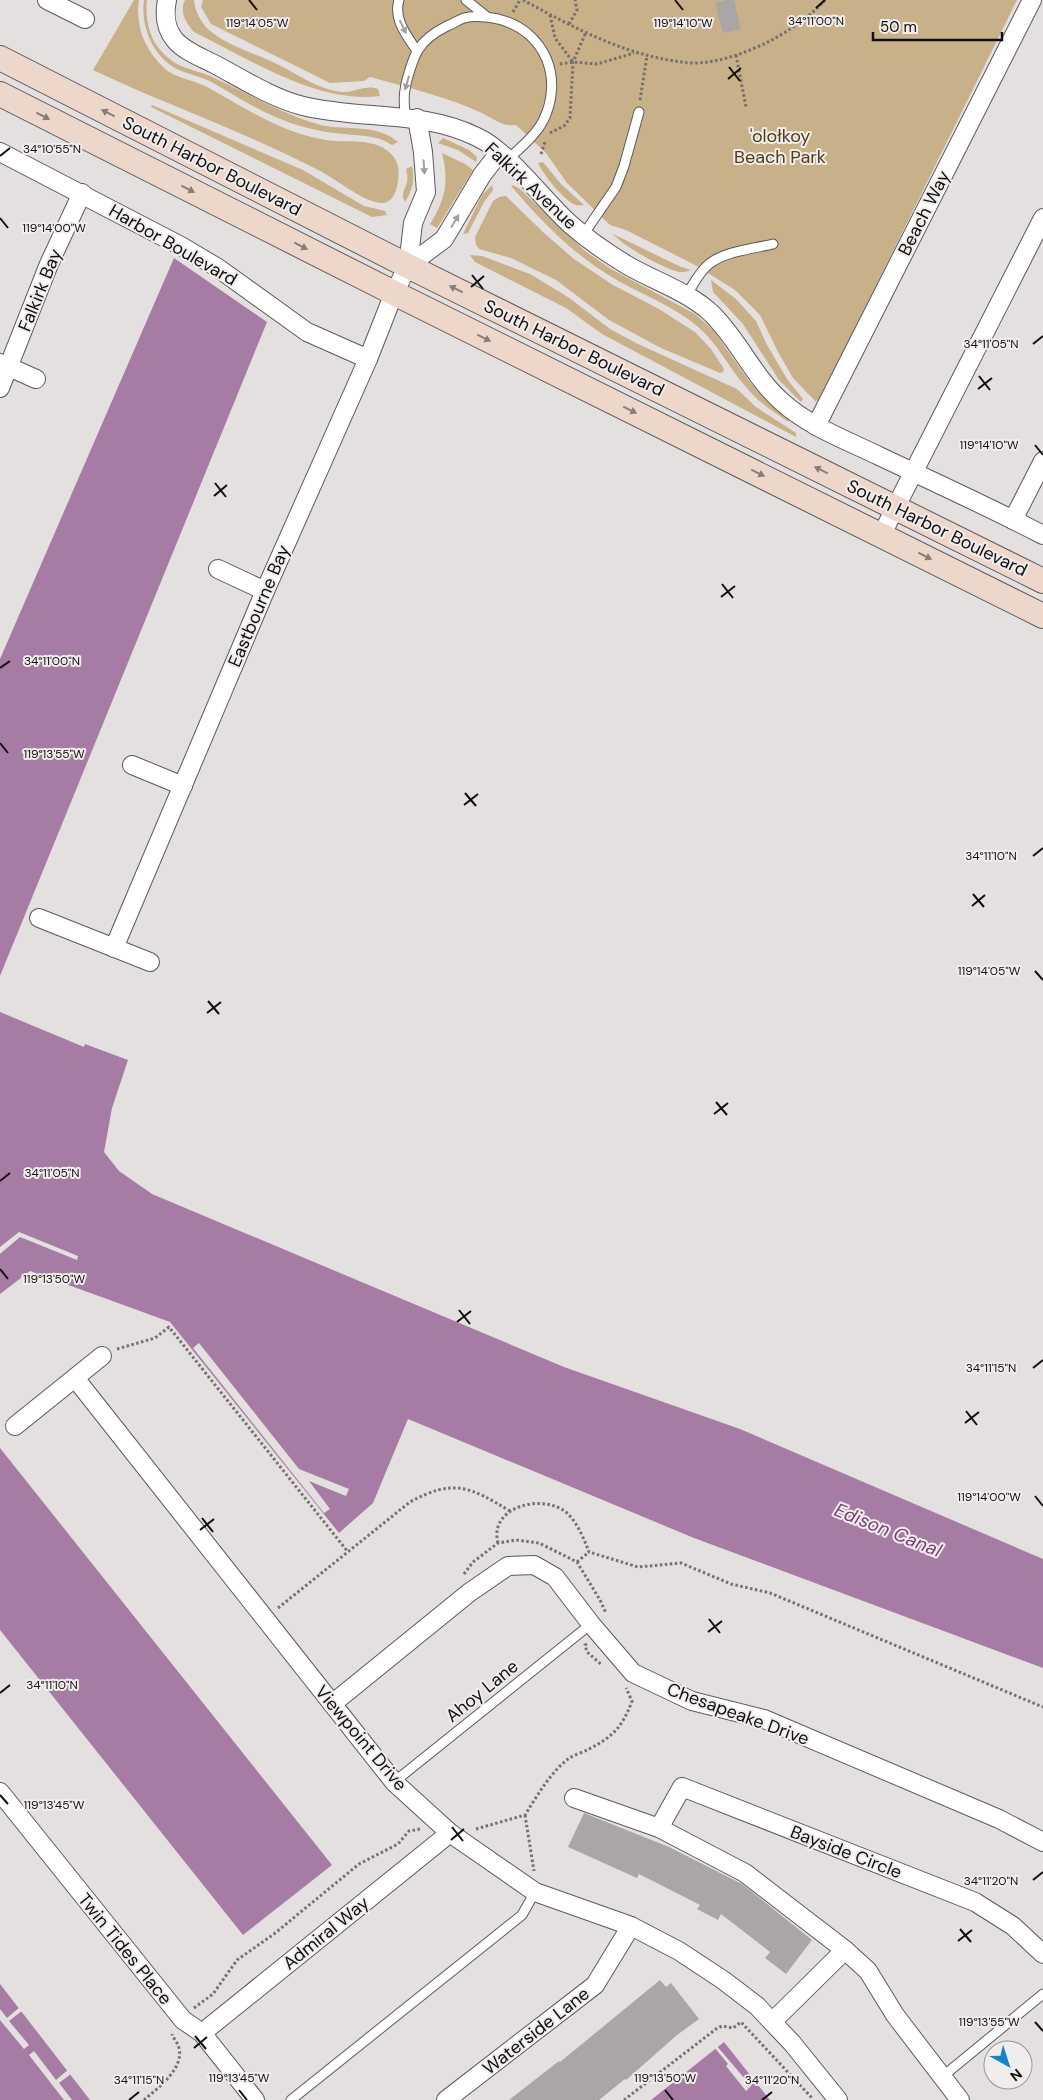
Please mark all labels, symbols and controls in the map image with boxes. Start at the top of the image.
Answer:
scale bar [873,10,1002,42]
text: 34°11'00"N [788,13,844,29]
text: 119°14'05"W [226,15,289,31]
text: 119°14'10"W [653,15,713,31]
text: 50 m [880,17,917,37]
one-way arrow [399,20,407,34]
one-way arrow [402,76,410,91]
one-way arrow [101,109,115,117]
street label: South Harbor Boulevard [118,110,306,222]
one-way arrow [36,112,51,120]
park label: 'olołkoy Beach Park [734,124,826,169]
street label: Falkirk Avenue [480,137,582,235]
text: 34°10'55"N [23,141,81,157]
one-way arrow [421,159,429,175]
street label: Beach Way [892,166,956,260]
one-way arrow [181,185,196,193]
street label: Harbor Boulevard [105,199,241,291]
one-way arrow [451,214,460,227]
text: 119°14'00"W [22,220,86,236]
one-way arrow [294,242,308,250]
street label: Falkirk Bay [13,245,67,335]
one-way arrow [448,285,463,294]
street label: South Harbor Boulevard [480,294,668,402]
one-way arrow [477,334,492,342]
text: 34°11'05"N [964,336,1019,352]
one-way arrow [623,406,637,414]
text: 119°14'10"W [959,437,1019,453]
one-way arrow [814,466,828,474]
one-way arrow [751,470,765,478]
street label: South Harbor Boulevard [843,474,1031,582]
street label: Eastbourne Bay [222,541,296,671]
one-way arrow [918,552,932,560]
text: 34°11'00"N [24,653,80,669]
text: 119°13'55"W [23,746,85,762]
text: 34°11'10"N [965,848,1017,864]
text: 119°14'05"W [958,963,1021,979]
text: 34°11'05"N [25,1165,80,1181]
text: 119°13'50"W [23,1271,85,1287]
text: 34°11'15"N [966,1360,1016,1376]
text: 119°14'00"W [957,1489,1021,1505]
water label: Edison Canal [831,1497,946,1563]
street label: Ahoy Lane [441,1654,523,1728]
text: 34°11'10"N [26,1677,78,1693]
street label: Chesapeake Drive [664,1677,812,1751]
street label: Viewpoint Drive [310,1680,412,1796]
text: 119°13'45"W [24,1797,85,1813]
street label: Bayside Circle [787,1820,905,1884]
text: 34°11'20"N [964,1873,1018,1889]
street label: Twin Tides Place [73,1888,177,2010]
street label: Admiral Way [278,1891,374,1975]
street label: Waterside Lane [478,1982,594,2080]
text: 119°13'55"W [958,2014,1020,2030]
north arrow [983,2040,1033,2090]
text: N [1007,2065,1026,2085]
text: 119°13'45"W [209,2070,270,2086]
text: 119°13'50"W [634,2070,696,2086]
text: 34°11'15"N [114,2072,164,2088]
text: 34°11'20"N [745,2072,799,2088]

